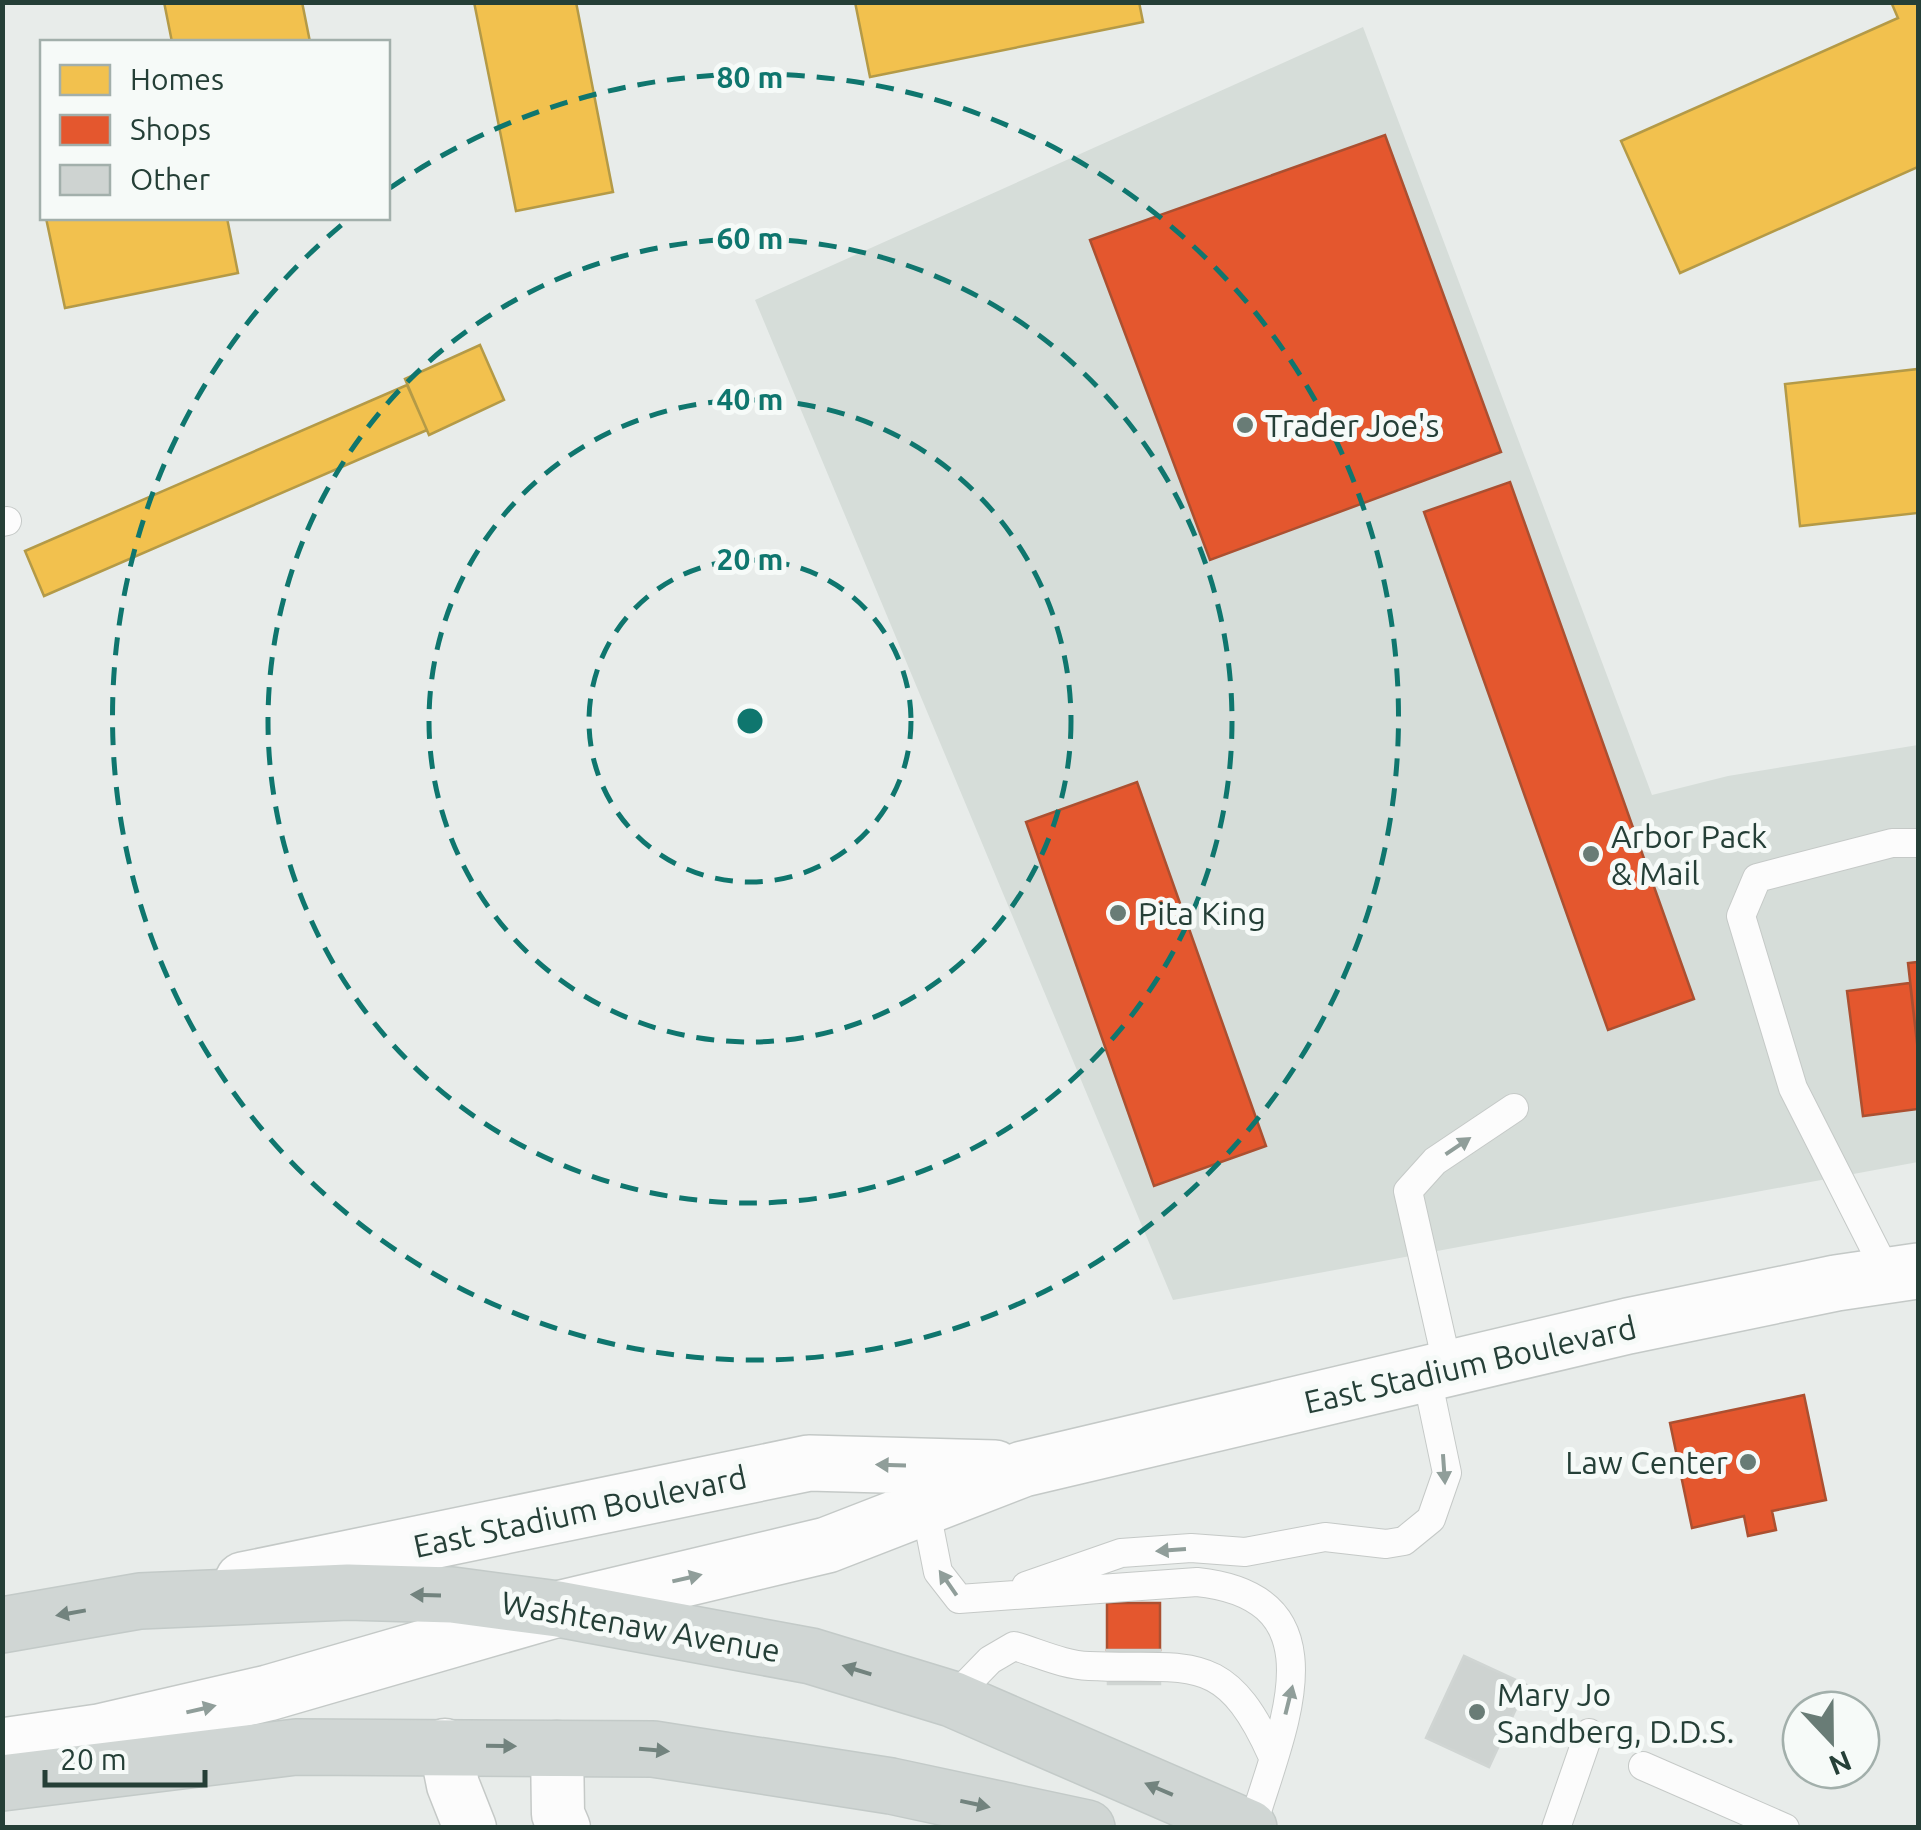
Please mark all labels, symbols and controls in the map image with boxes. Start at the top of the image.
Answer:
legend [40,40,390,220]
text: 80 m [717,60,783,94]
text: Homes [130,62,224,96]
text: Shops [130,112,211,146]
text: Other [130,162,211,196]
text: 60 m [717,221,783,255]
text: 40 m [717,382,783,416]
place label: Trader Joe's [1265,407,1439,443]
marker: Trader Joe's [1234,414,1256,436]
text: 20 m [717,542,783,576]
centre of rings [732,703,768,739]
place label: Arbor Pack & Mail [1611,818,1767,891]
marker: Arbor Pack & Mail [1580,843,1602,865]
place label: Pita King [1138,895,1266,931]
marker: Pita King [1107,902,1129,924]
one-way arrow [1444,1137,1471,1155]
street label: East Stadium Boulevard [1300,1308,1640,1420]
place label: Law Center [1565,1444,1728,1480]
marker: Law Center [1737,1451,1759,1473]
one-way arrow [1436,1453,1452,1485]
one-way arrow [874,1457,906,1473]
street label: East Stadium Boulevard [410,1458,750,1564]
one-way arrow [1154,1542,1186,1558]
one-way arrow [672,1570,703,1585]
one-way arrow [939,1570,958,1596]
street label: Washtenaw Avenue [499,1584,783,1668]
one-way arrow [410,1586,442,1602]
one-way arrow [55,1606,87,1621]
one-way arrow [841,1662,872,1677]
place label: Mary Jo Sandberg, D.D.S. [1497,1676,1734,1749]
one-way arrow [1281,1684,1297,1715]
north arrow [1781,1690,1881,1790]
one-way arrow [186,1700,217,1716]
marker: Mary Jo Sandberg, D.D.S. [1466,1701,1488,1723]
scale bar [45,1725,205,1787]
one-way arrow [485,1738,517,1754]
text: 20 m [60,1742,127,1776]
one-way arrow [639,1743,671,1759]
text: N [1825,1745,1856,1782]
one-way arrow [1144,1781,1174,1797]
one-way arrow [960,1796,991,1812]

